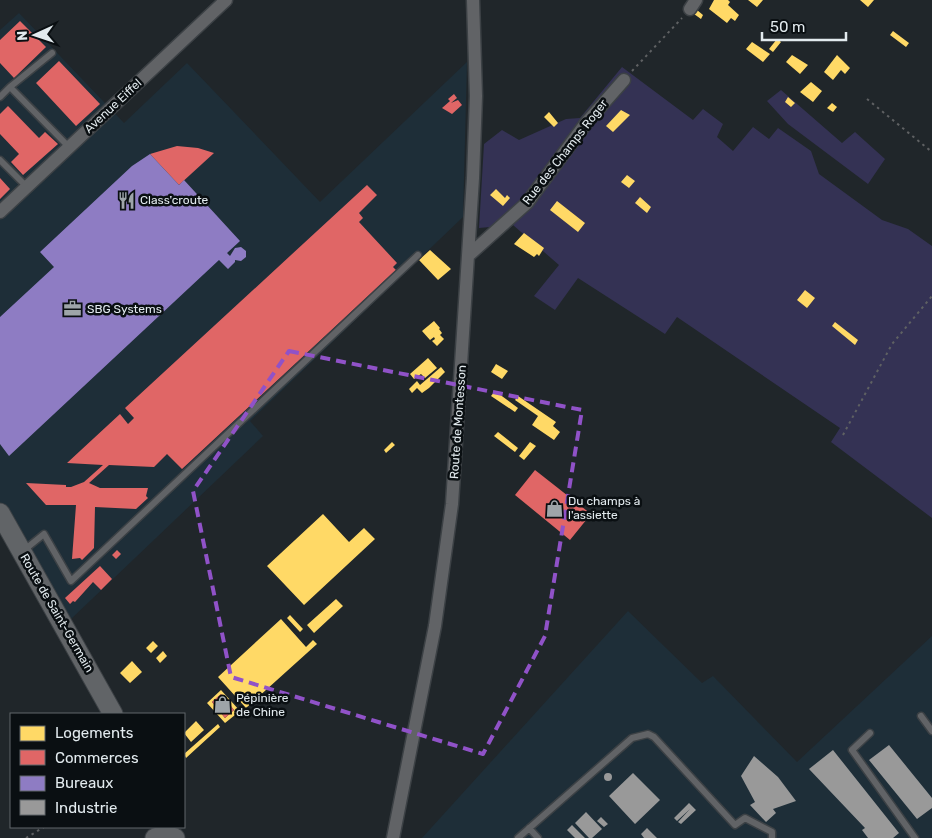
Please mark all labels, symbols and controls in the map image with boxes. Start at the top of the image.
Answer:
north arrow [10,10,60,60]
scale bar [762,10,846,42]
text: 50 m [770,18,805,36]
text: N [14,30,31,41]
street label: Avenue Eiffel [82,76,145,136]
street label: Rue des Champs Roger [520,96,611,207]
restaurant icon: Class'croute [116,190,136,210]
place label: Class'croute [140,193,209,207]
office icon: SBG Systems [63,299,83,319]
place label: SBG Systems [87,302,162,316]
street label: Route de Montesson [447,364,469,480]
place label: Du champs à l'assiette [568,494,641,522]
shop icon: Du champs à l'assiette [544,498,564,518]
street label: Route de Saint-Germain [17,551,97,675]
place label: Pépinière de Chine [236,691,289,719]
shop icon: Pépinière de Chine [212,695,232,715]
legend [10,713,185,828]
text: Logements [55,724,134,742]
text: Commerces [55,749,139,767]
text: Bureaux [55,774,113,792]
text: Industrie [55,799,117,817]

